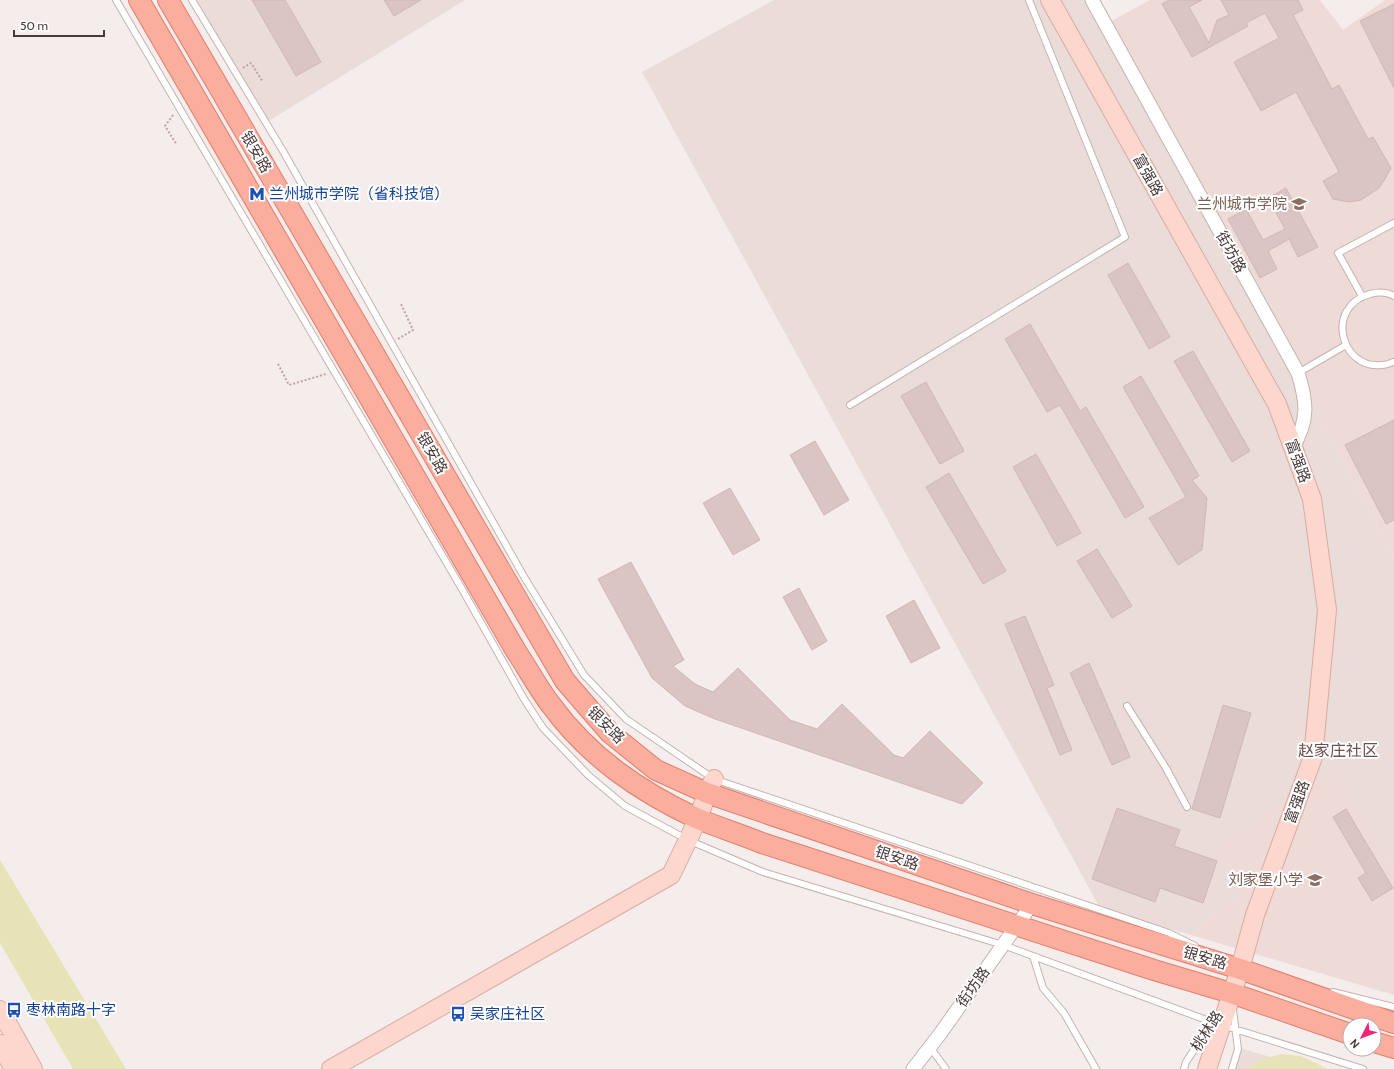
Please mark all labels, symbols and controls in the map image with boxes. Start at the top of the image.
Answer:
scale bar [14,12,104,38]
text: 50 m [20,18,48,33]
street label: 银安路 [237,128,275,176]
street label: 富强路 [1129,151,1167,199]
metro station icon: 兰州城市学院（省科技馆） [248,185,266,203]
place label: 兰州城市学院（省科技馆） [269,185,449,203]
place label: 兰州城市学院 [1197,195,1287,213]
school or university icon: 兰州城市学院 [1290,195,1308,213]
street label: 街坊路 [1212,228,1250,276]
street label: 银安路 [413,429,451,477]
street label: 富强路 [1282,437,1314,485]
street label: 银安路 [584,703,628,747]
district label: 赵家庄社区 [1298,741,1378,760]
street label: 富强路 [1281,778,1313,826]
street label: 银安路 [873,842,921,874]
place label: 刘家堡小学 [1228,871,1303,889]
school or university icon: 刘家堡小学 [1306,871,1324,889]
street label: 银安路 [1181,943,1229,973]
street label: 街坊路 [953,963,993,1011]
bus stop icon: 枣林南路十字 [5,1001,23,1019]
place label: 枣林南路十字 [26,1001,116,1019]
bus stop icon: 吴家庄社区 [449,1005,467,1023]
place label: 吴家庄社区 [470,1005,545,1023]
street label: 桃林路 [1187,1007,1227,1055]
north arrow [1342,1017,1382,1057]
text: N [1347,1036,1362,1051]

